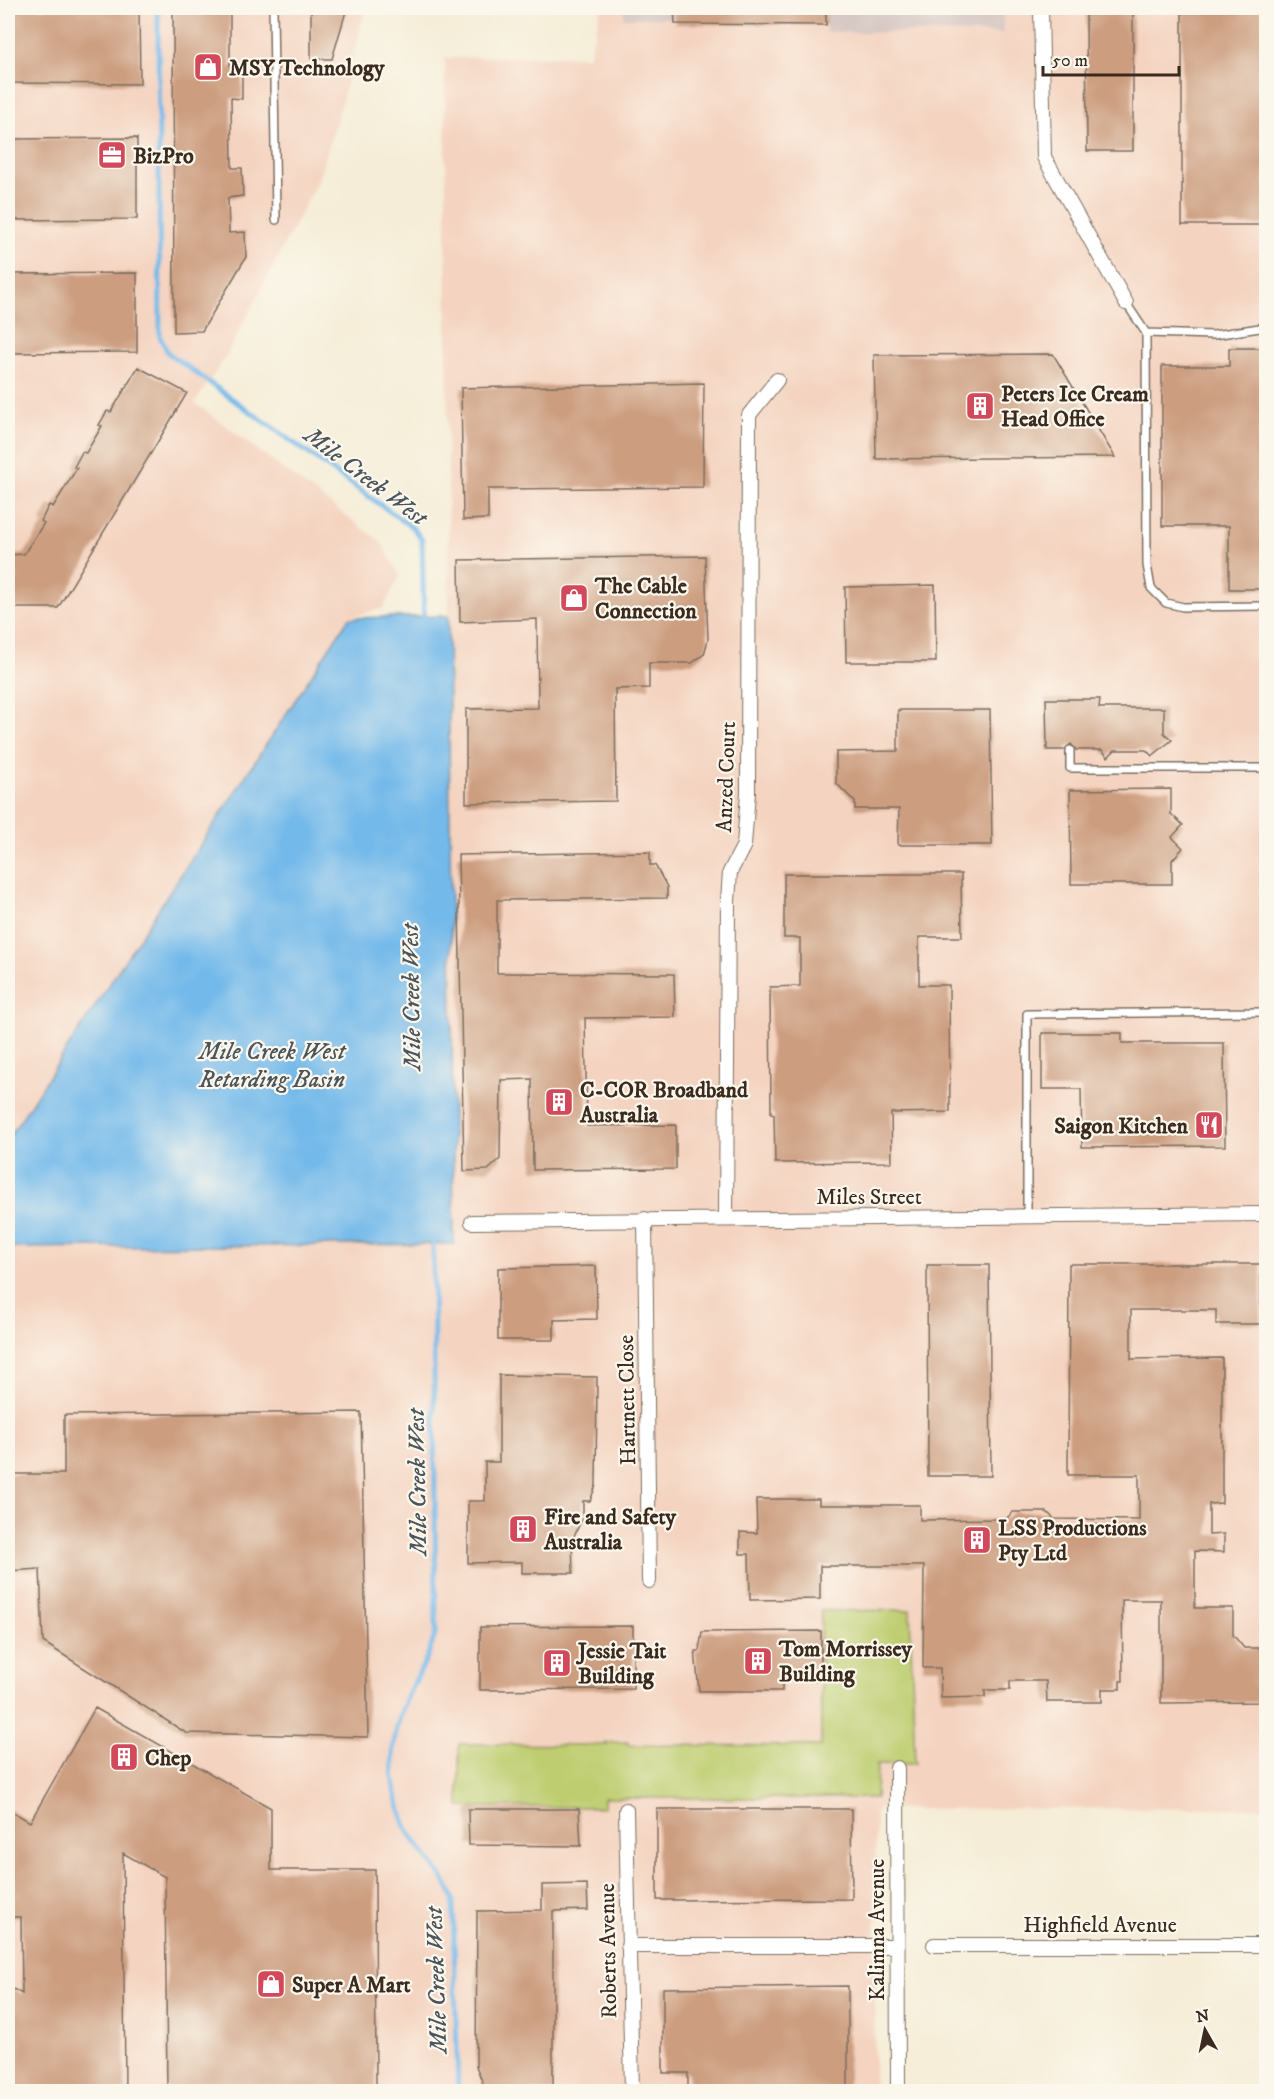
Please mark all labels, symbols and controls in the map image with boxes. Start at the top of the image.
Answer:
scale bar [1043,39,1180,77]
text: 50 m [1052,50,1088,72]
shop icon: MSY Technology [192,51,224,83]
place label: MSY Technology [229,55,385,82]
office icon: BizPro [96,139,128,171]
place label: BizPro [133,143,194,170]
place label: Peters Ice Cream Head Office [1001,381,1149,433]
building icon: Peters Ice Cream Head Office [964,390,996,422]
water label: Mile Creek West [296,419,434,534]
place label: The Cable Connection [594,573,697,625]
shop icon: The Cable Connection [558,582,590,614]
street label: Anzed Court [711,721,742,833]
water label: Mile Creek West [396,922,428,1073]
water label: Mile Creek West Retarding Basin [197,1037,347,1095]
place label: C-COR Broadband Australia [579,1077,749,1129]
building icon: C-COR Broadband Australia [543,1086,575,1118]
restaurant icon: Saigon Kitchen [1193,1109,1225,1141]
place label: Saigon Kitchen [1054,1113,1188,1140]
street label: Miles Street [816,1184,922,1211]
street label: Hartnett Close [613,1334,642,1466]
water label: Mile Creek West [402,1407,434,1558]
place label: Fire and Safety Australia [543,1504,677,1556]
building icon: Fire and Safety Australia [507,1513,539,1545]
place label: LSS Productions Pty Ltd [998,1515,1147,1567]
building icon: LSS Productions Pty Ltd [961,1524,993,1556]
place label: Tom Morrissey Building [778,1636,913,1688]
place label: Jessie Tait Building [575,1638,666,1690]
building icon: Tom Morrissey Building [742,1645,774,1677]
building icon: Jessie Tait Building [541,1647,573,1679]
building icon: Chep [108,1741,140,1773]
place label: Chep [145,1745,191,1772]
street label: Kalimna Avenue [864,1859,891,2001]
street label: Roberts Avenue [594,1883,623,2019]
water label: Mile Creek West [419,1904,455,2056]
street label: Highfield Avenue [1023,1912,1177,1939]
shop icon: Super A Mart [255,1968,287,2000]
place label: Super A Mart [292,1972,411,1999]
north arrow [1175,2000,1235,2060]
text: N [1195,2005,1211,2027]

